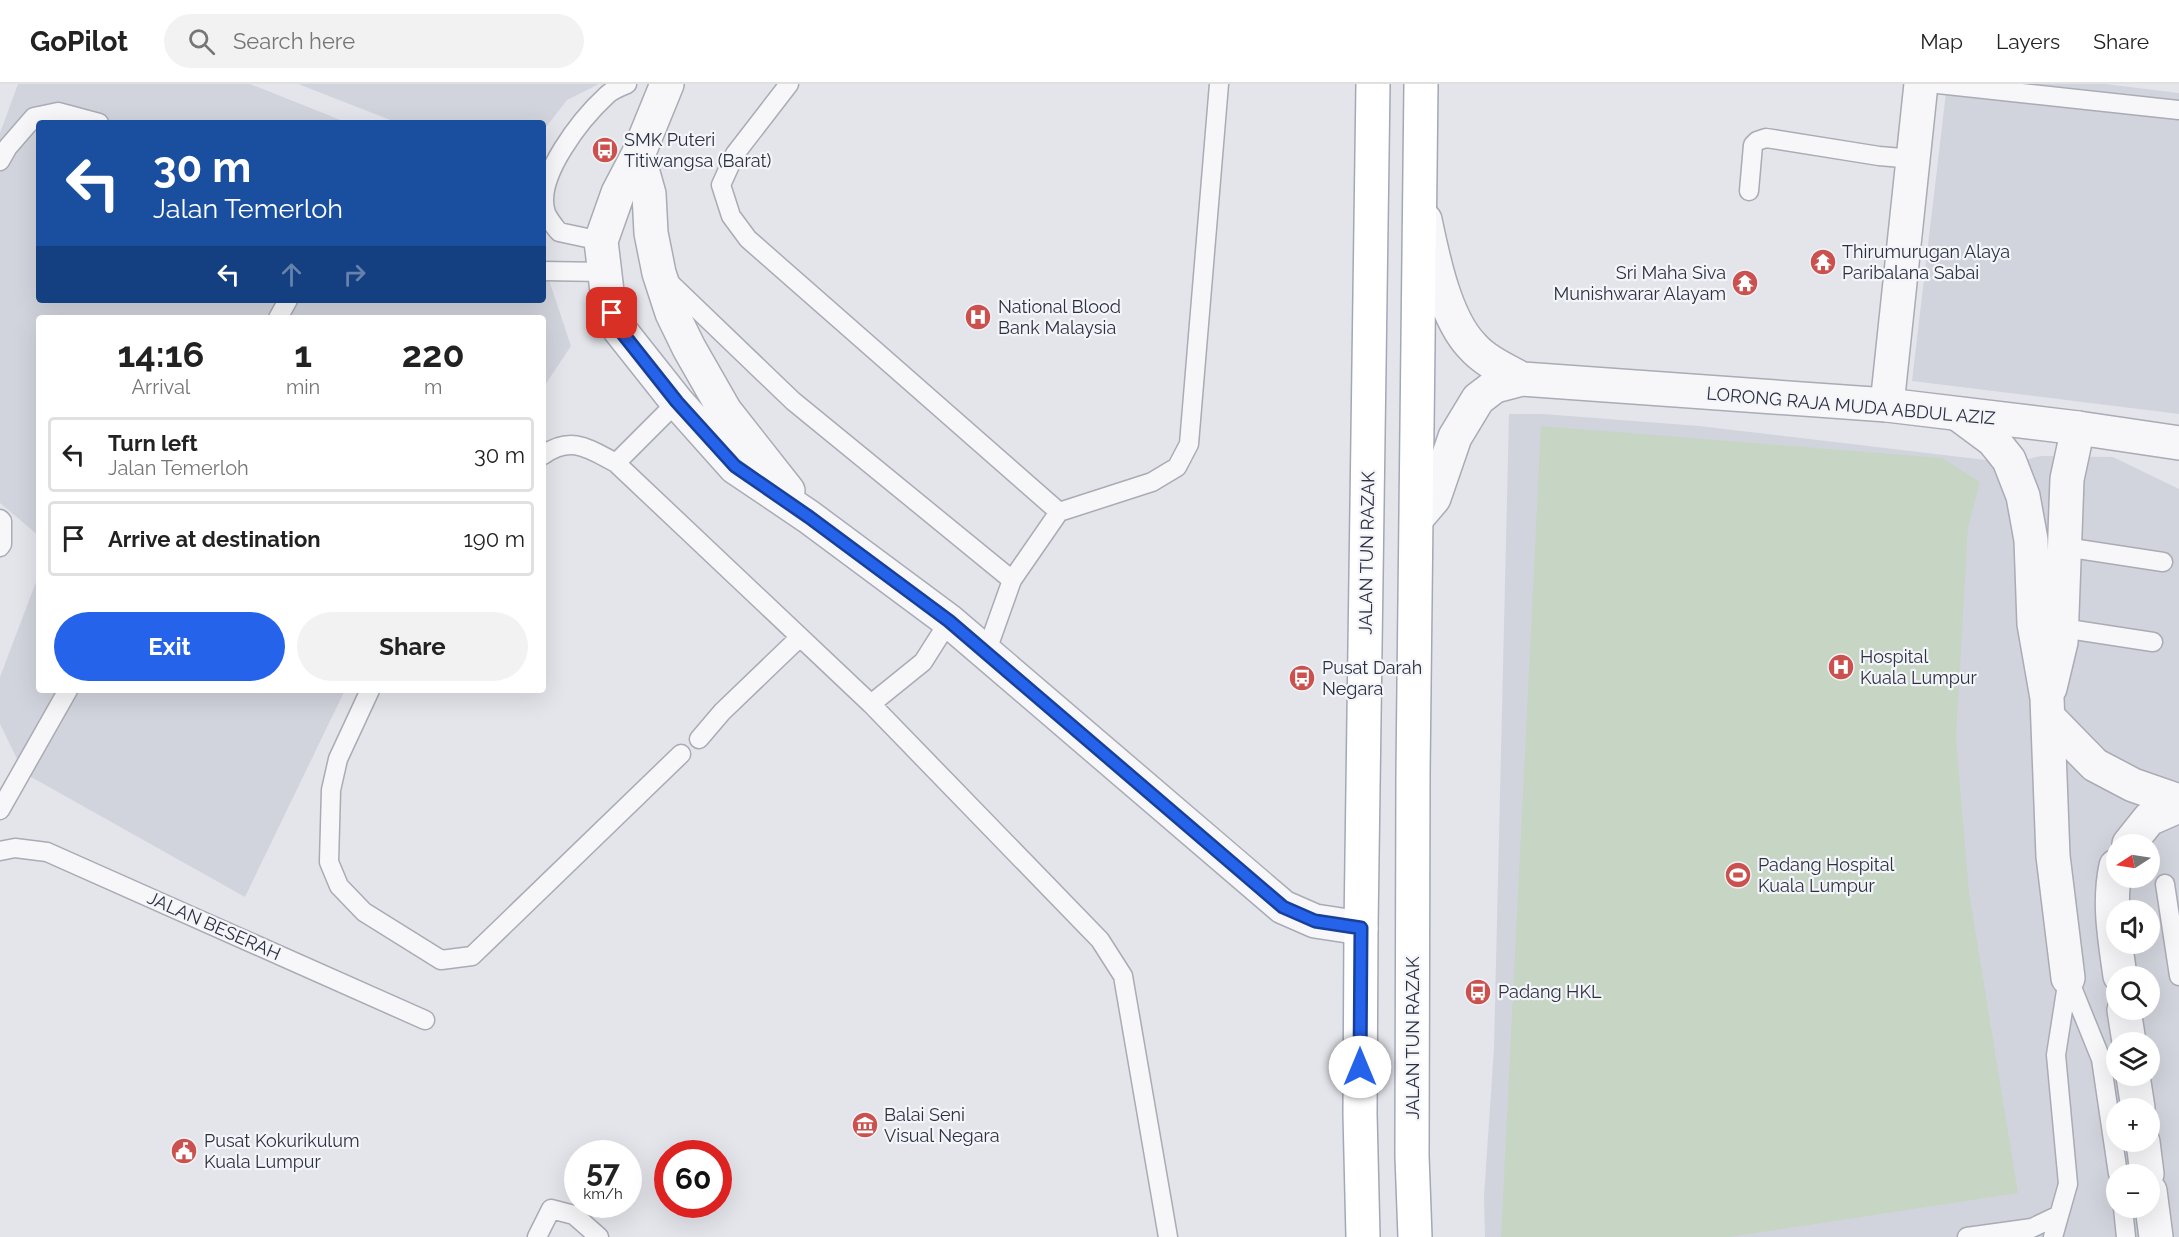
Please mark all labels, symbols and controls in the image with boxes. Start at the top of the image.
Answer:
search box [164,14,584,68]
text: GoPilot [30,25,128,58]
icon: search [185,25,218,58]
text: Search here [233,28,355,54]
text: Map [1920,29,1963,54]
text: Layers [1996,29,2060,54]
text: Share [2093,29,2149,54]
place label: SMK Puteri Titiwangsa (Barat) [624,129,771,171]
bus stop icon: SMK Puteri Titiwangsa (Barat) [590,135,620,165]
text: 30 m [153,143,251,192]
icon: left [54,144,132,222]
text: Jalan Temerloh [153,193,343,224]
place label: Thirumurugan Alaya Paribalana Sabai [1842,241,2010,283]
temple icon: Thirumurugan Alaya Paribalana Sabai [1808,247,1838,277]
icon: left [212,258,245,291]
icon: ahead [275,258,308,291]
icon: right [338,258,371,291]
place label: Sri Maha Siva Munishwarar Alayam [1553,262,1726,304]
temple icon: Sri Maha Siva Munishwarar Alayam [1730,268,1760,298]
pin [586,287,637,338]
icon: arrive [595,296,628,329]
place label: National Blood Bank Malaysia [998,296,1121,338]
hospital icon: National Blood Bank Malaysia [963,302,993,332]
text: 14:16 [118,333,204,375]
text: 1 [294,333,312,375]
text: 220 [402,333,465,375]
text: Arrival [132,375,190,399]
text: min [286,375,320,399]
text: m [424,375,442,399]
street label: LORONG RAJA MUDA ABDUL AZIZ [1706,382,1996,429]
text: Turn left [108,430,198,456]
icon: left [57,438,90,471]
text: 30 m [474,442,525,468]
text: Jalan Temerloh [108,456,249,480]
street label: JALAN TUN RAZAK [1355,471,1378,635]
icon: arrive [57,522,90,555]
text: Arrive at destination [108,526,321,552]
text: 190 m [463,526,525,552]
button: Exit [54,612,285,681]
button: Share [297,612,528,681]
place label: Hospital Kuala Lumpur [1860,646,1978,688]
hospital icon: Hospital Kuala Lumpur [1826,652,1856,682]
place label: Pusat Darah Negara [1322,657,1422,699]
bus stop icon: Pusat Darah Negara [1287,663,1317,693]
north arrow [2106,834,2160,888]
map controls [2106,834,2160,1218]
place label: Padang Hospital Kuala Lumpur [1758,854,1895,896]
sports icon: Padang Hospital Kuala Lumpur [1723,860,1753,890]
street label: JALAN BESERAH [144,887,284,964]
button: sound [2106,900,2160,954]
street label: JALAN TUN RAZAK [1402,956,1423,1120]
button: search [2106,966,2160,1020]
bus stop icon: Padang HKL [1463,977,1493,1007]
place label: Padang HKL [1498,981,1602,1002]
button: layers [2106,1032,2160,1086]
position arrow [1328,1035,1392,1099]
button: + [2106,1098,2160,1152]
place label: Balai Seni Visual Negara [884,1104,1000,1146]
museum icon: Balai Seni Visual Negara [850,1110,880,1140]
place label: Pusat Kokurikulum Kuala Lumpur [204,1130,360,1172]
public building icon: Pusat Kokurikulum Kuala Lumpur [169,1136,199,1166]
speed limit sign: 60 [654,1140,732,1218]
text: 57 [586,1154,620,1189]
button: − [2106,1164,2160,1218]
text: km/h [583,1185,623,1203]

